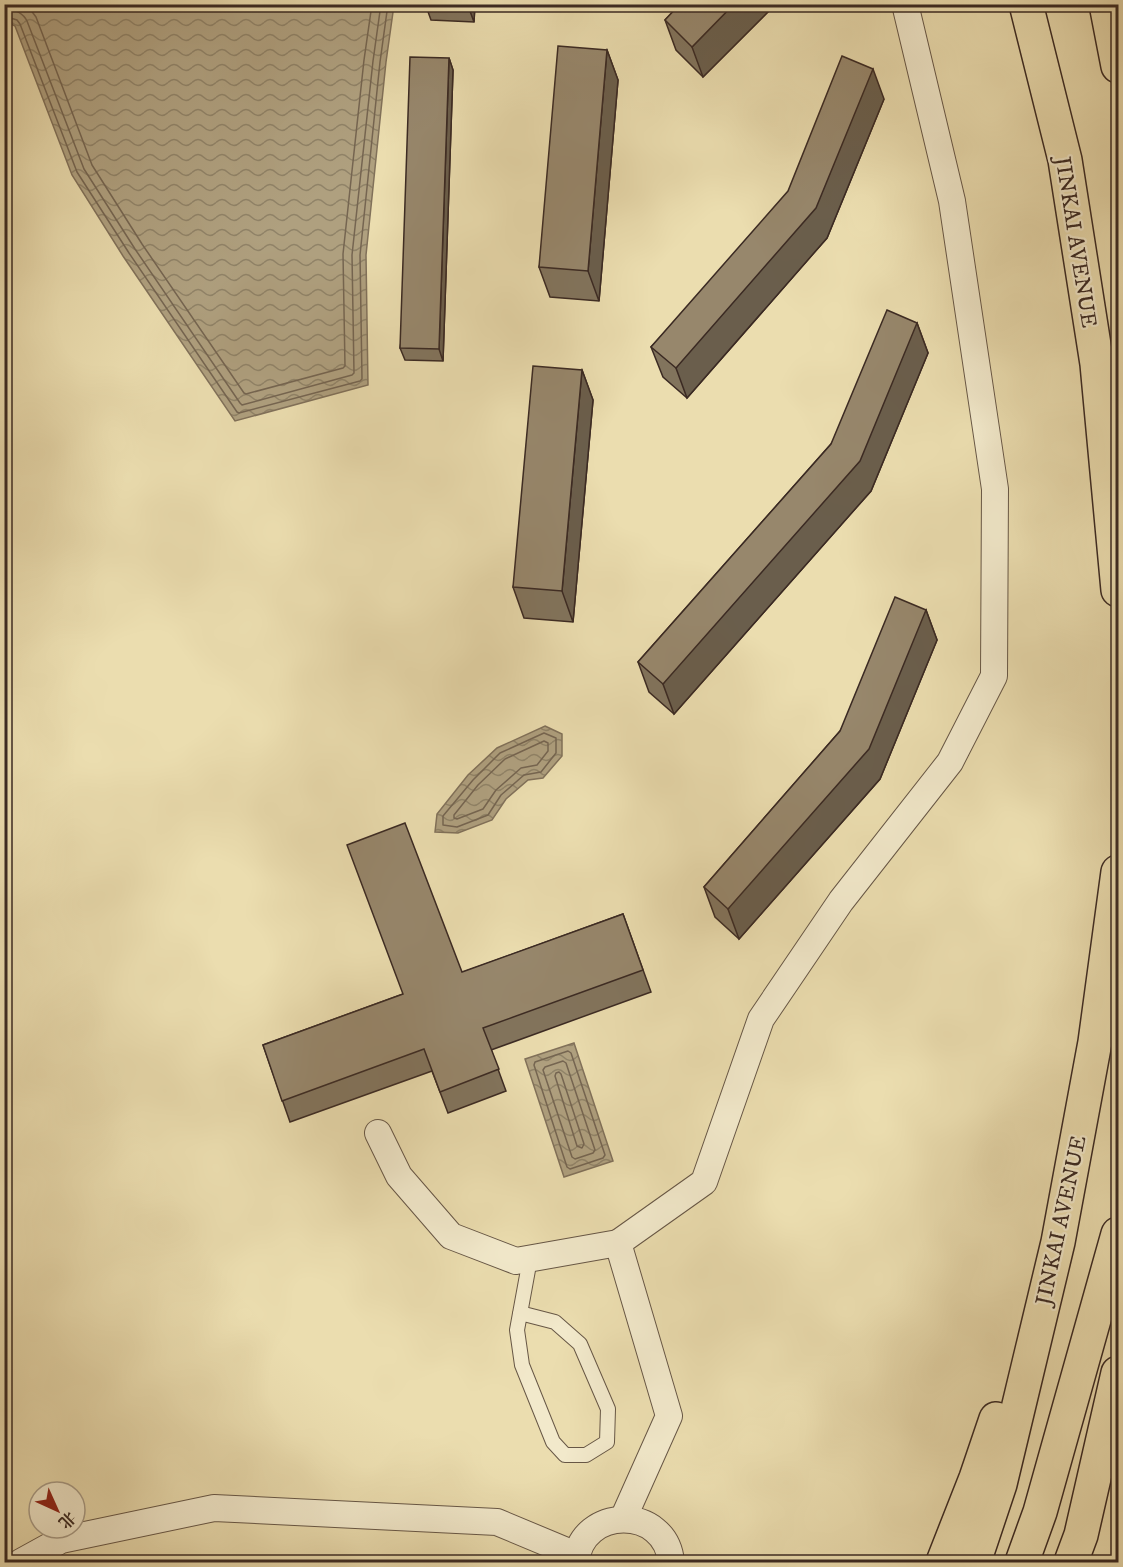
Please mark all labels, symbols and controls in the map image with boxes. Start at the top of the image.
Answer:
street label: JINKAI AVENUE [1048,153,1102,330]
street label: JINKAI AVENUE [1030,1133,1093,1310]
north arrow [27,1480,87,1540]
text: 北 [54,1507,80,1533]

